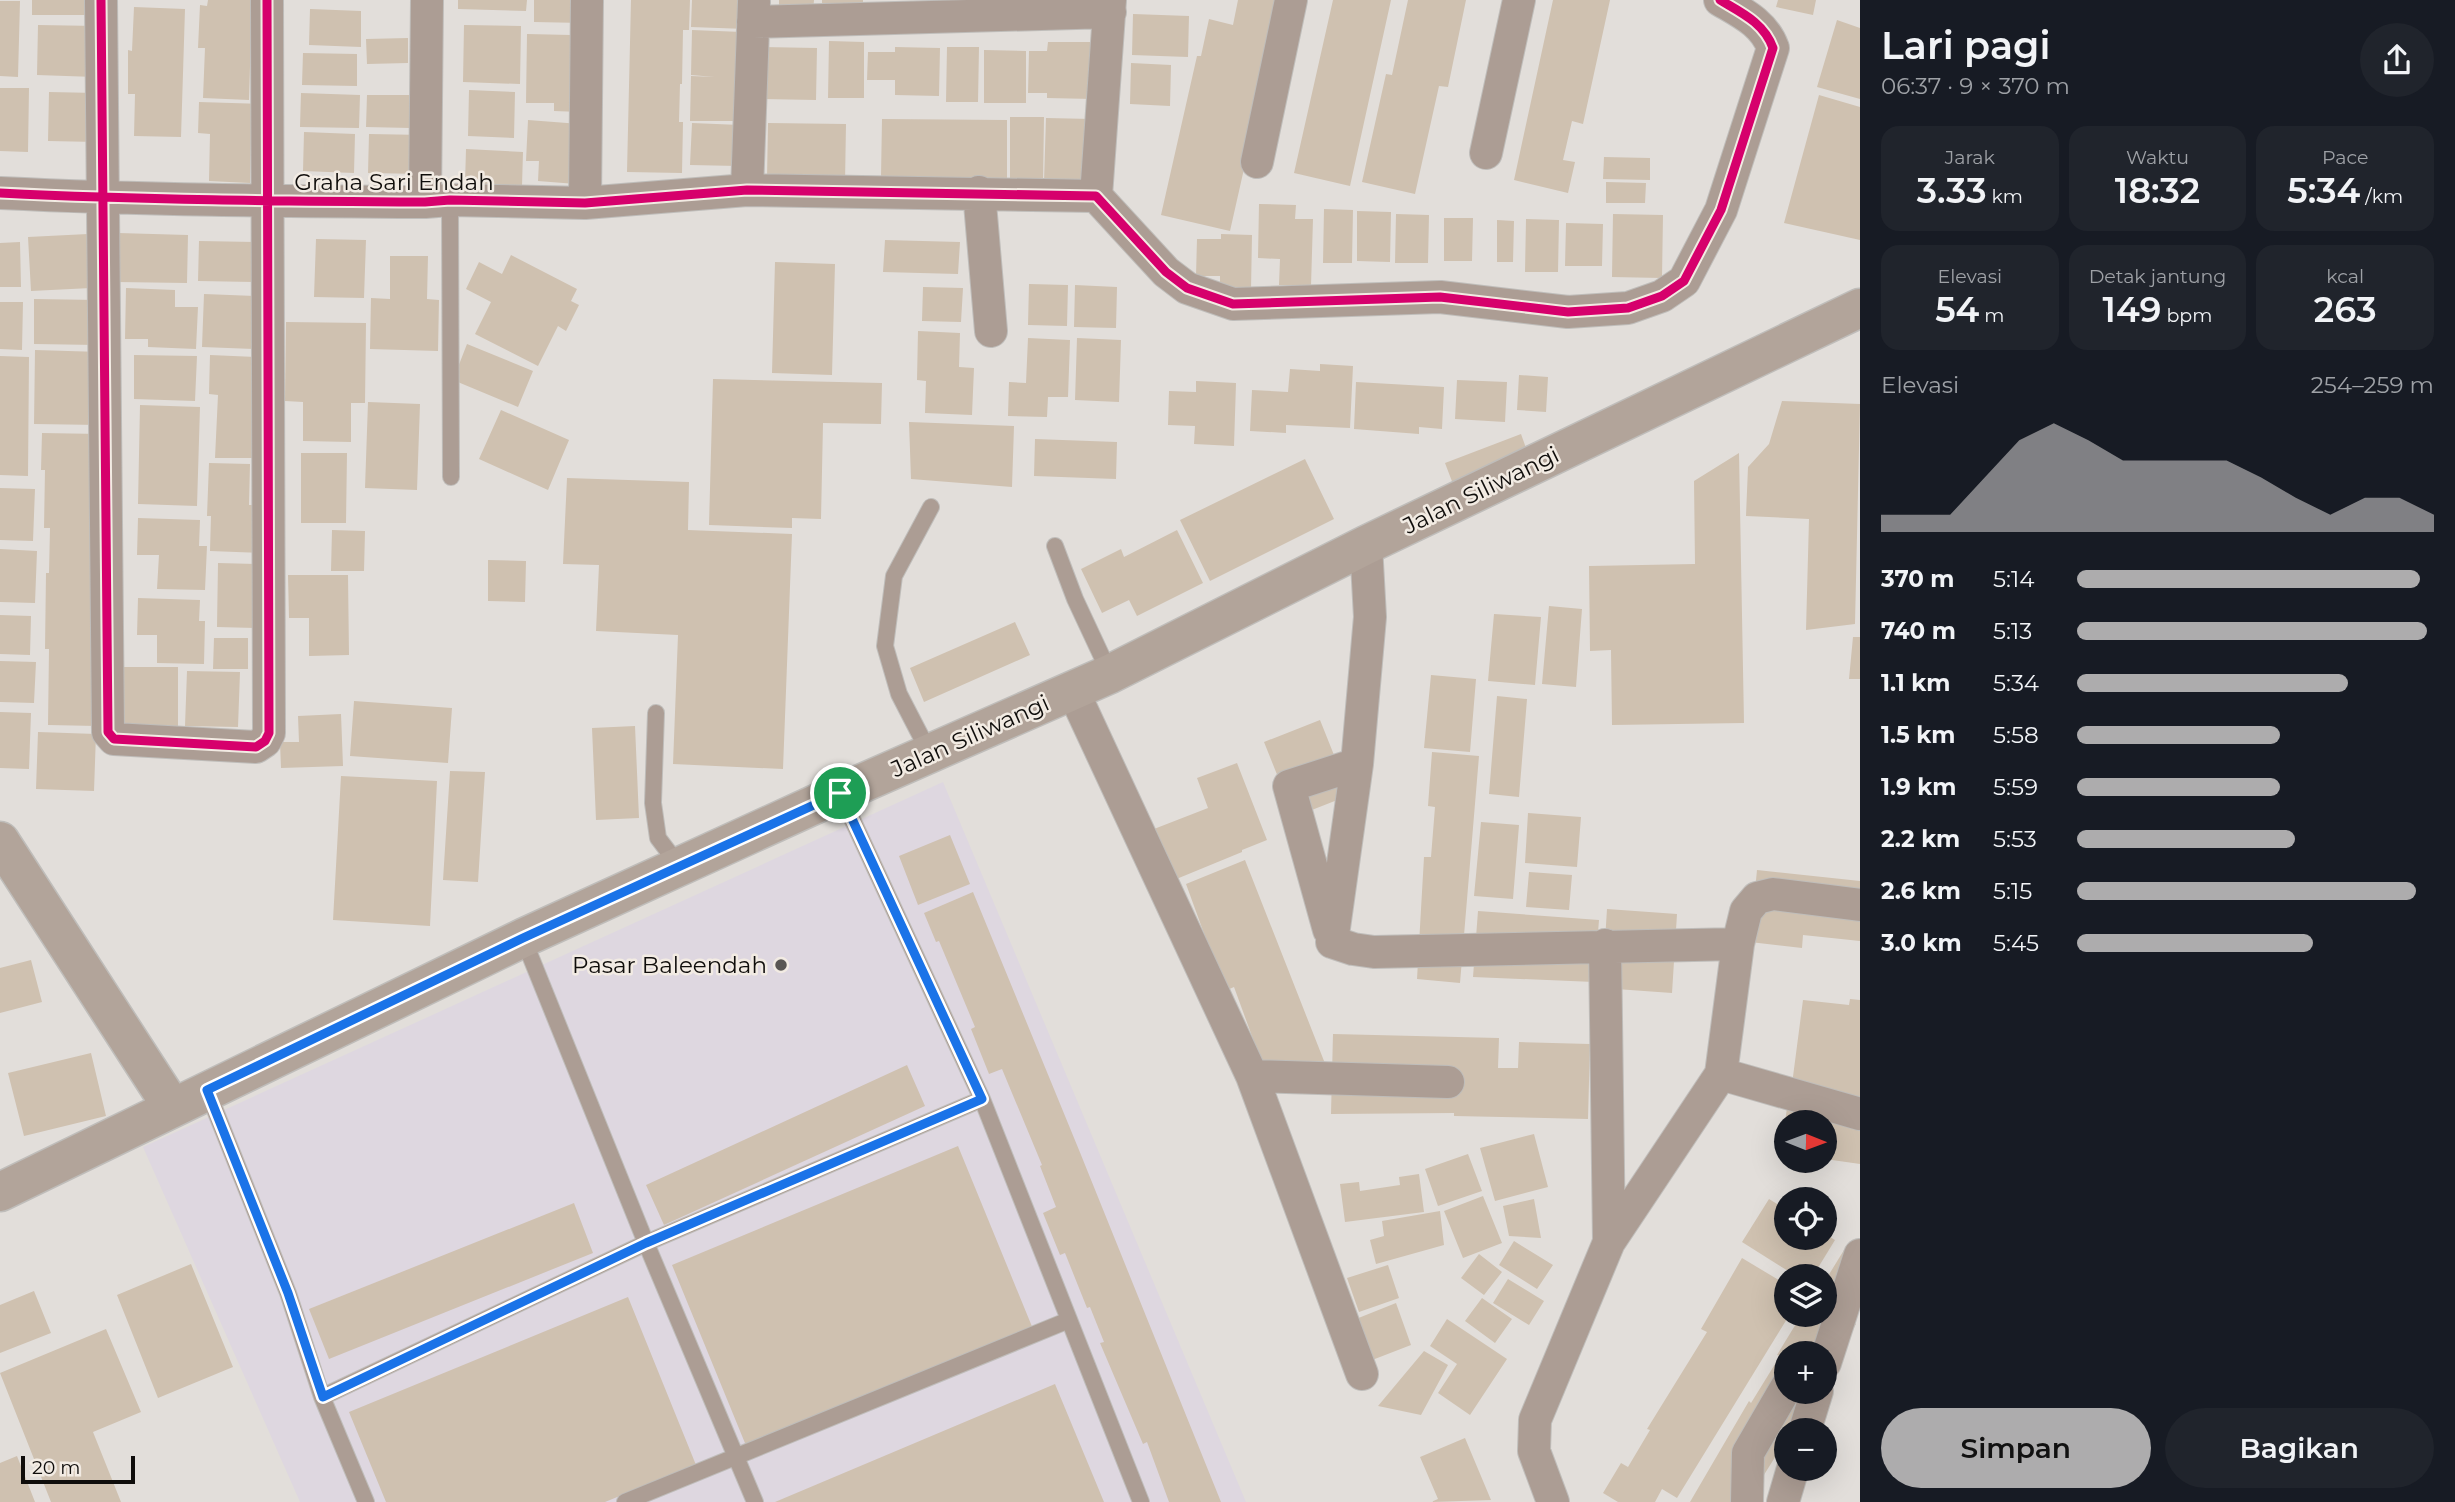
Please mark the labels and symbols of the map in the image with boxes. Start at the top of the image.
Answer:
street label: Graha Sari Endah [294,168,494,196]
street label: Jalan Siliwangi [1398,440,1564,540]
street label: Jalan Siliwangi [886,689,1053,784]
pin [810,763,870,823]
place label: Pasar Baleendah [572,951,767,979]
marker: Pasar Baleendah [773,957,789,973]
north arrow [1774,1110,1838,1172]
scale bar [21,1453,135,1485]

